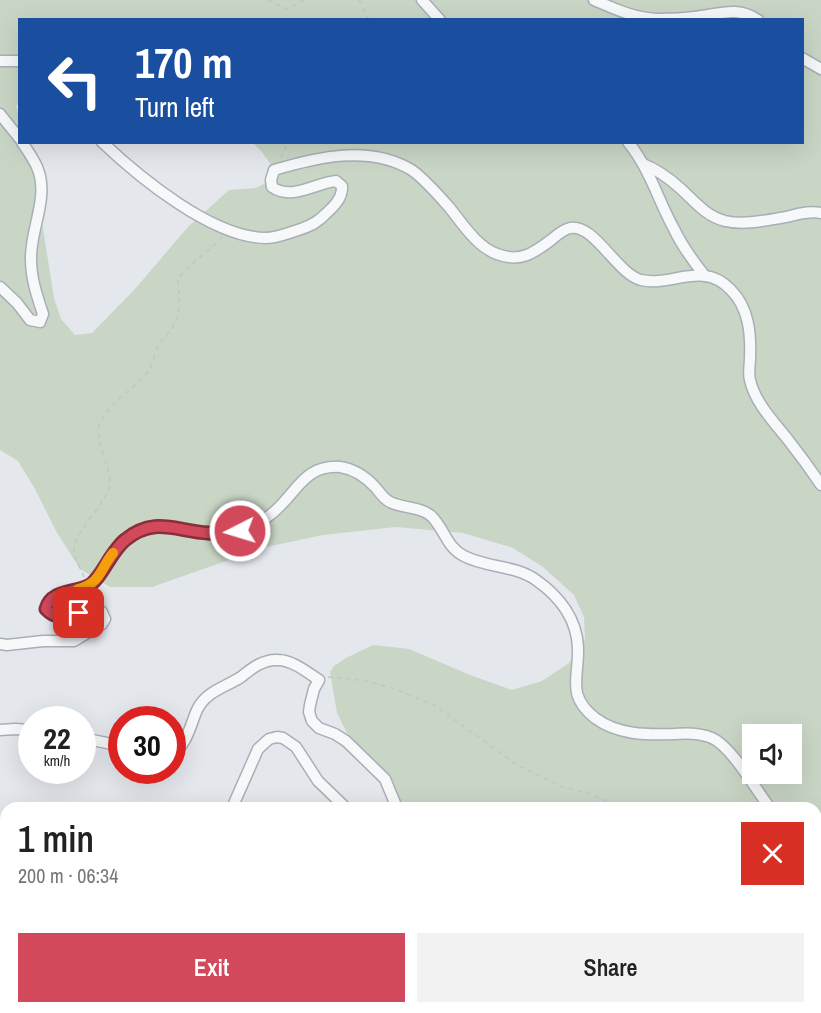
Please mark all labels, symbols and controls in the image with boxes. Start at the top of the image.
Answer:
text: 170 m [135,35,233,91]
icon: left [36,42,114,120]
text: Turn left [135,89,214,125]
position arrow [208,499,272,563]
pin [53,587,104,638]
icon: arrive [62,596,95,629]
speed limit sign: 30 [108,706,186,784]
text: 22 [43,718,71,758]
map controls [742,724,802,784]
button: sound [742,724,802,784]
text: km/h [44,750,70,771]
text: 1 min [18,815,94,863]
button: close [741,822,804,885]
text: 200 m · 06:34 [18,862,118,889]
button: Exit [18,933,405,1002]
button: Share [417,933,804,1002]

